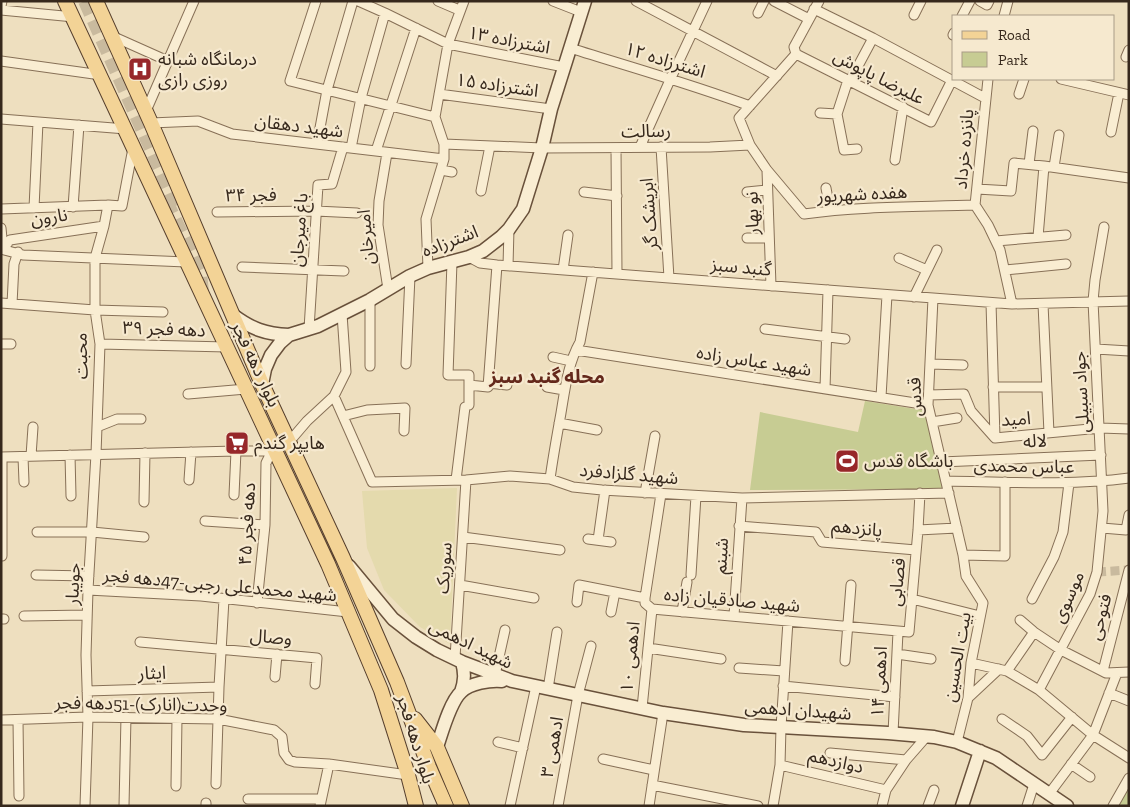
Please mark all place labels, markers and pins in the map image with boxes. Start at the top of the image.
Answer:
place label: درمانگاه شبانه روزی رازی [158,48,257,91]
hospital icon: درمانگاه شبانه روزی رازی [127,56,153,82]
supermarket icon: هایپر گندم [224,430,250,456]
place label: هایپر گندم [254,432,325,457]
sports icon: باشگاه قدس [834,448,860,474]
place label: باشگاه قدس [864,450,953,472]

